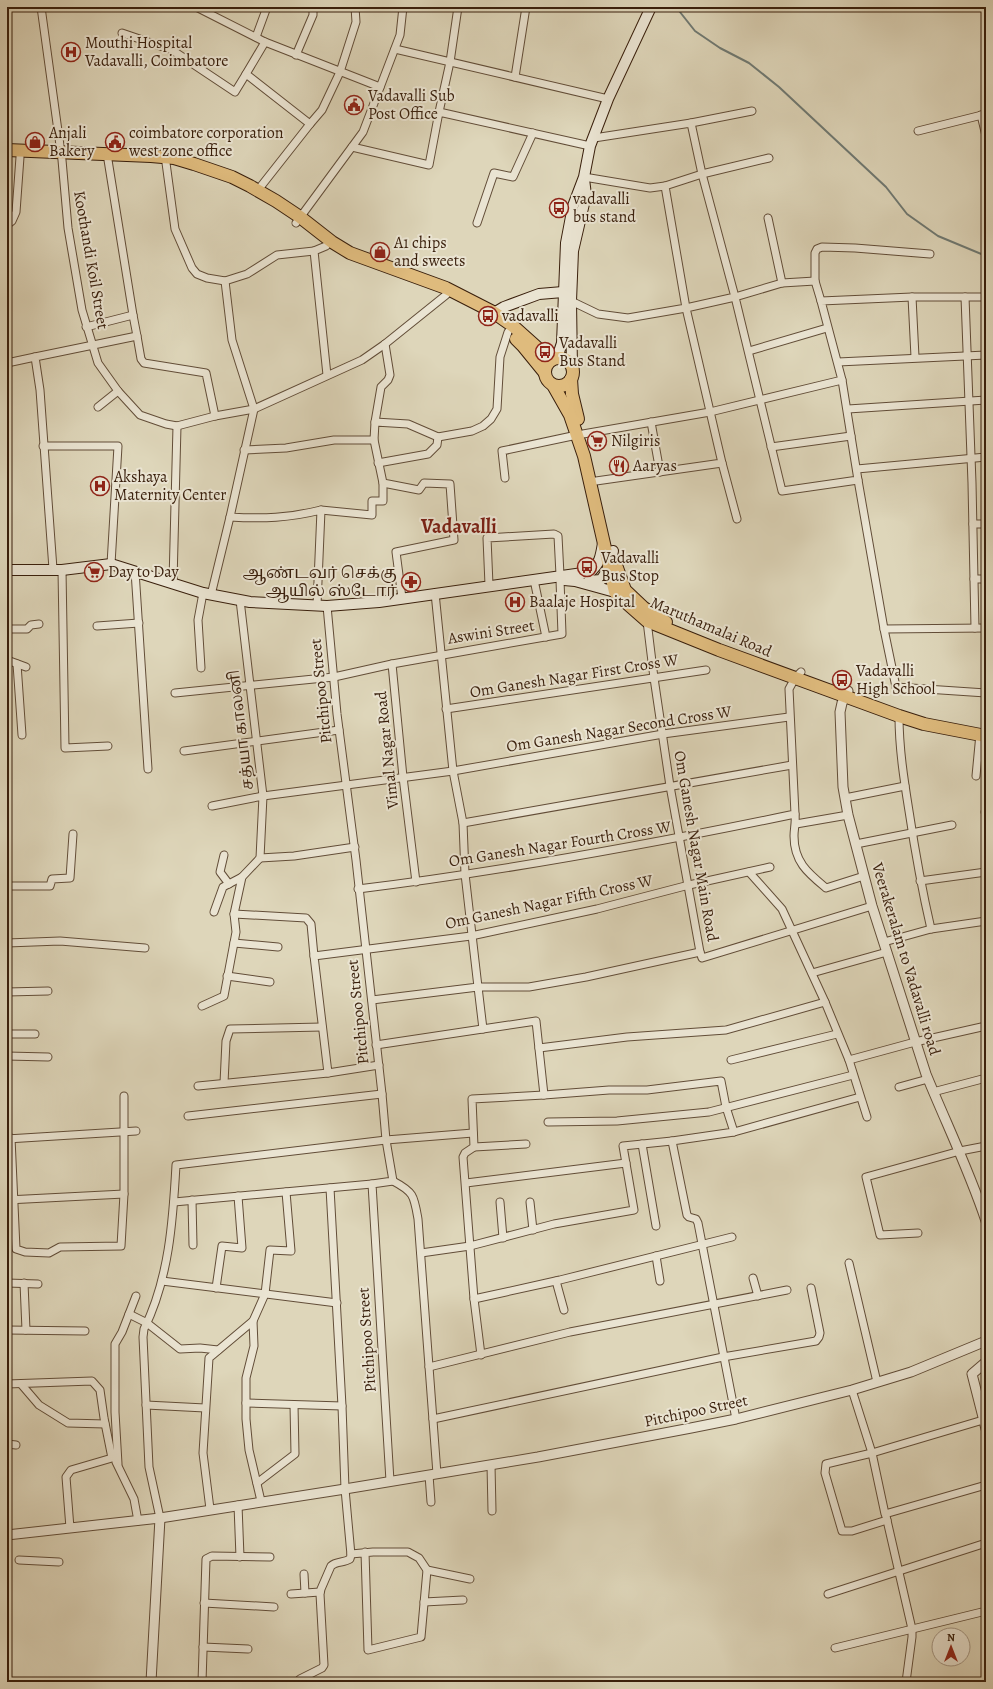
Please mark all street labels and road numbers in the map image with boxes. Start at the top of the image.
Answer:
street label: Koothandi Koil Street [68,189,114,331]
street label: Maruthamalai Road [647,591,776,663]
street label: Aswini Street [445,614,536,650]
street label: Pitchipoo Street [305,638,337,744]
street label: Om Ganesh Nagar First Cross W [468,649,680,703]
street label: சத்யா காலனி [223,669,259,791]
street label: Vimal Nagar Road [370,690,404,811]
street label: Om Ganesh Nagar Second Cross W [505,700,733,758]
street label: Om Ganesh Nagar Main Road [668,749,724,944]
street label: Om Ganesh Nagar Fourth Cross W [447,816,673,872]
street label: Veerakeralam to Vadavalli road [866,859,946,1058]
street label: Om Ganesh Nagar Fifth Cross W [443,869,655,935]
street label: Pitchipoo Street [342,959,374,1065]
street label: Pitchipoo Street [352,1287,382,1393]
street label: Pitchipoo Street [642,1389,750,1433]

